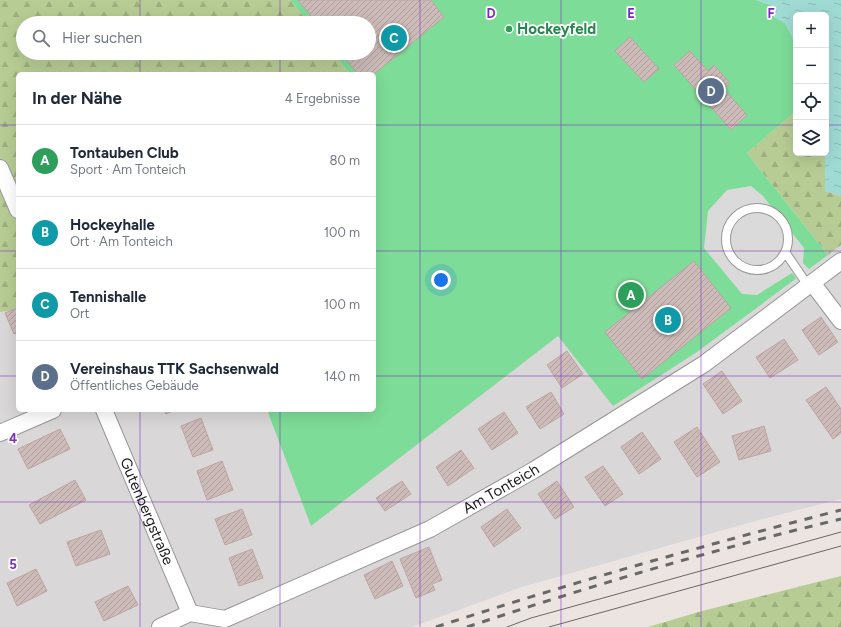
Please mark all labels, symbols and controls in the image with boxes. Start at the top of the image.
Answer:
text: D [486,6,496,21]
text: E [627,6,635,21]
text: F [767,6,775,21]
map controls [793,12,829,156]
button: + [793,12,829,48]
search box [16,16,376,60]
place label: Hockeyfeld [517,20,596,38]
pin: C [381,23,407,53]
marker: Hockeyfeld [504,24,514,34]
icon: search [30,27,52,49]
text: Hier suchen [62,29,142,47]
button: − [793,48,829,84]
pin: D [698,76,724,106]
button: locate [793,84,829,120]
text: In der Nähe [32,88,122,108]
text: 4 Ergebnisse [285,91,360,106]
button: layers [793,120,829,156]
text: Tontauben Club [70,144,179,162]
text: A [40,153,50,168]
text: 80 m [329,153,360,168]
text: Sport · Am Tonteich [70,162,186,177]
text: Hockeyhalle [70,216,155,234]
text: B [41,225,49,240]
text: 100 m [324,225,360,240]
text: Ort · Am Tonteich [70,234,173,249]
your location [431,270,451,290]
pin: A [618,280,644,310]
text: Tennishalle [70,288,146,306]
text: C [40,297,50,312]
text: 100 m [324,297,360,312]
pin: B [655,305,681,335]
text: Ort [70,306,89,321]
text: Vereinshaus TTK Sachsenwald [70,360,279,378]
text: D [40,369,50,384]
text: 140 m [324,369,360,384]
text: Öffentliches Gebäude [70,378,199,393]
text: 4 [9,431,17,446]
street label: Gutenbergstraße [116,455,178,568]
street label: Am Tonteich [460,460,542,518]
text: 5 [9,557,17,572]

